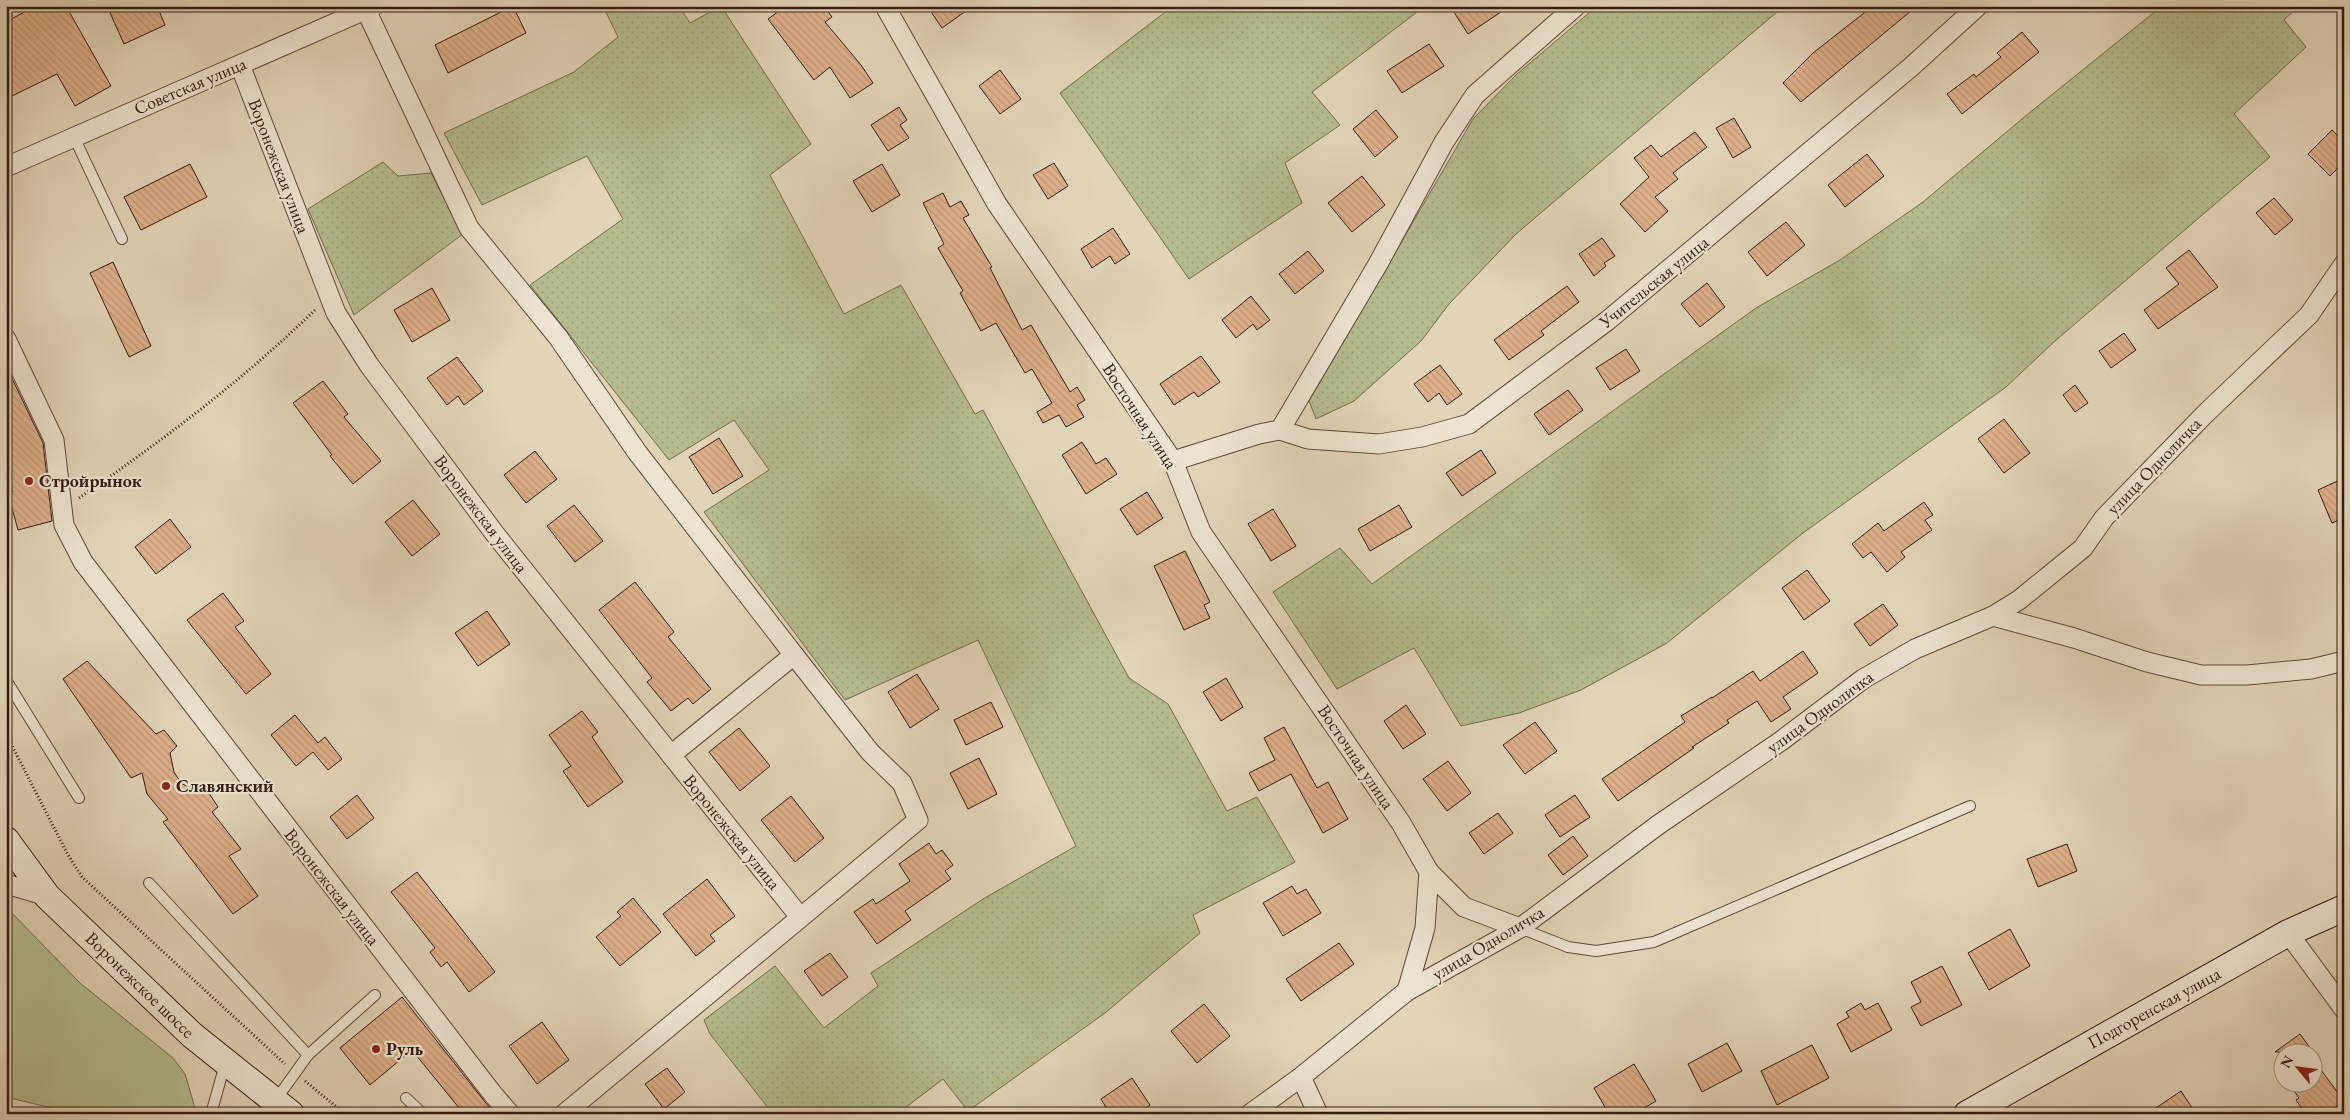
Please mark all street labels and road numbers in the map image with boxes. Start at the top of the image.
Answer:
street label: Советская улица [130,51,250,120]
street label: Воронежская улица [243,95,316,237]
street label: Учительская улица [1593,230,1714,333]
street label: Восточная улица [1098,359,1184,474]
street label: улица Одноличка [2101,412,2206,519]
street label: Воронежская улица [429,450,534,578]
street label: улица Одноличка [1762,665,1878,758]
street label: Восточная улица [1313,700,1400,814]
street label: Воронежская улица [679,769,787,895]
street label: Воронежская улица [280,824,386,951]
street label: улица Одноличка [1428,900,1549,985]
street label: Воронежское шоссе [81,927,200,1043]
street label: Подгоренская улица [2083,961,2225,1054]

